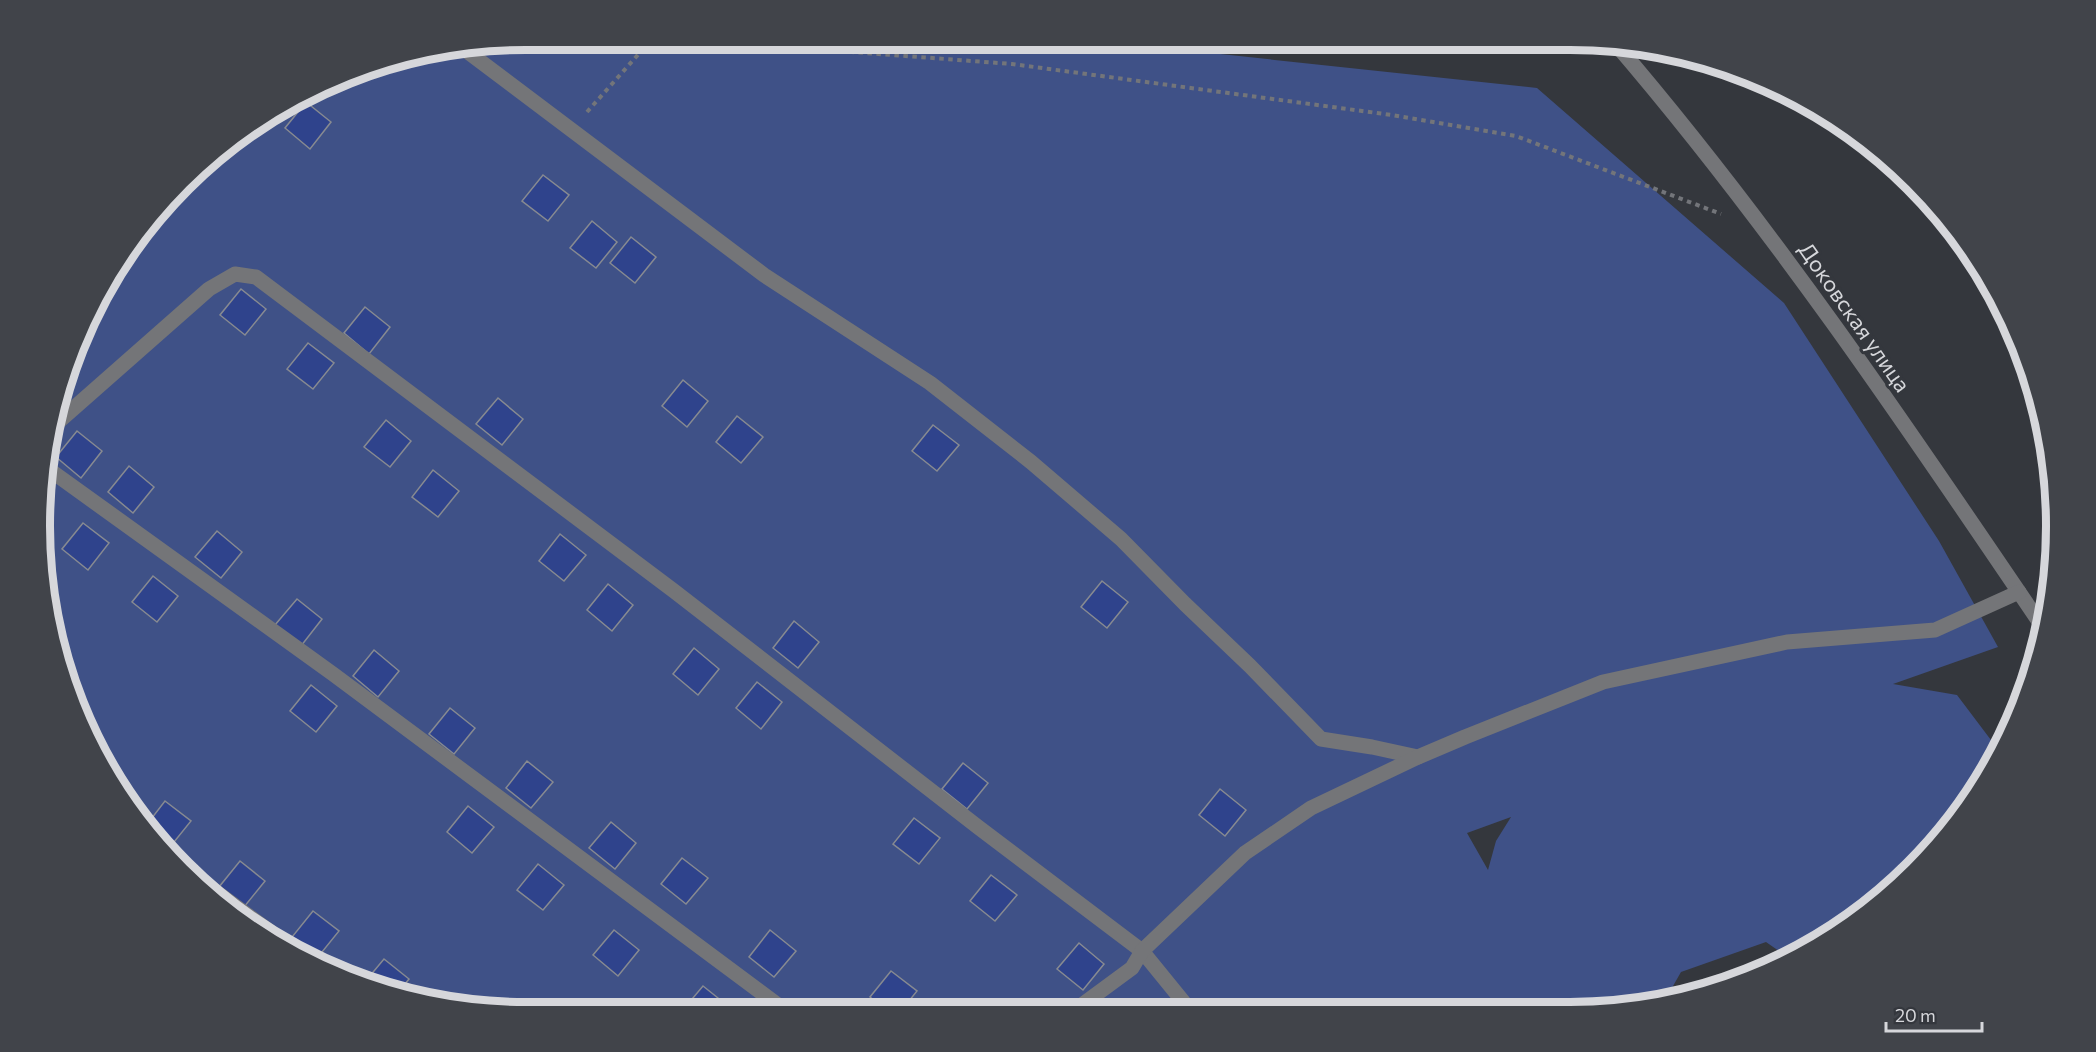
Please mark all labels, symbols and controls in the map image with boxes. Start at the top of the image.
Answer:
street label: Доковская улица [1793,237,1917,397]
scale bar [1886,995,1982,1033]
text: 20 m [1895,1004,1936,1026]

